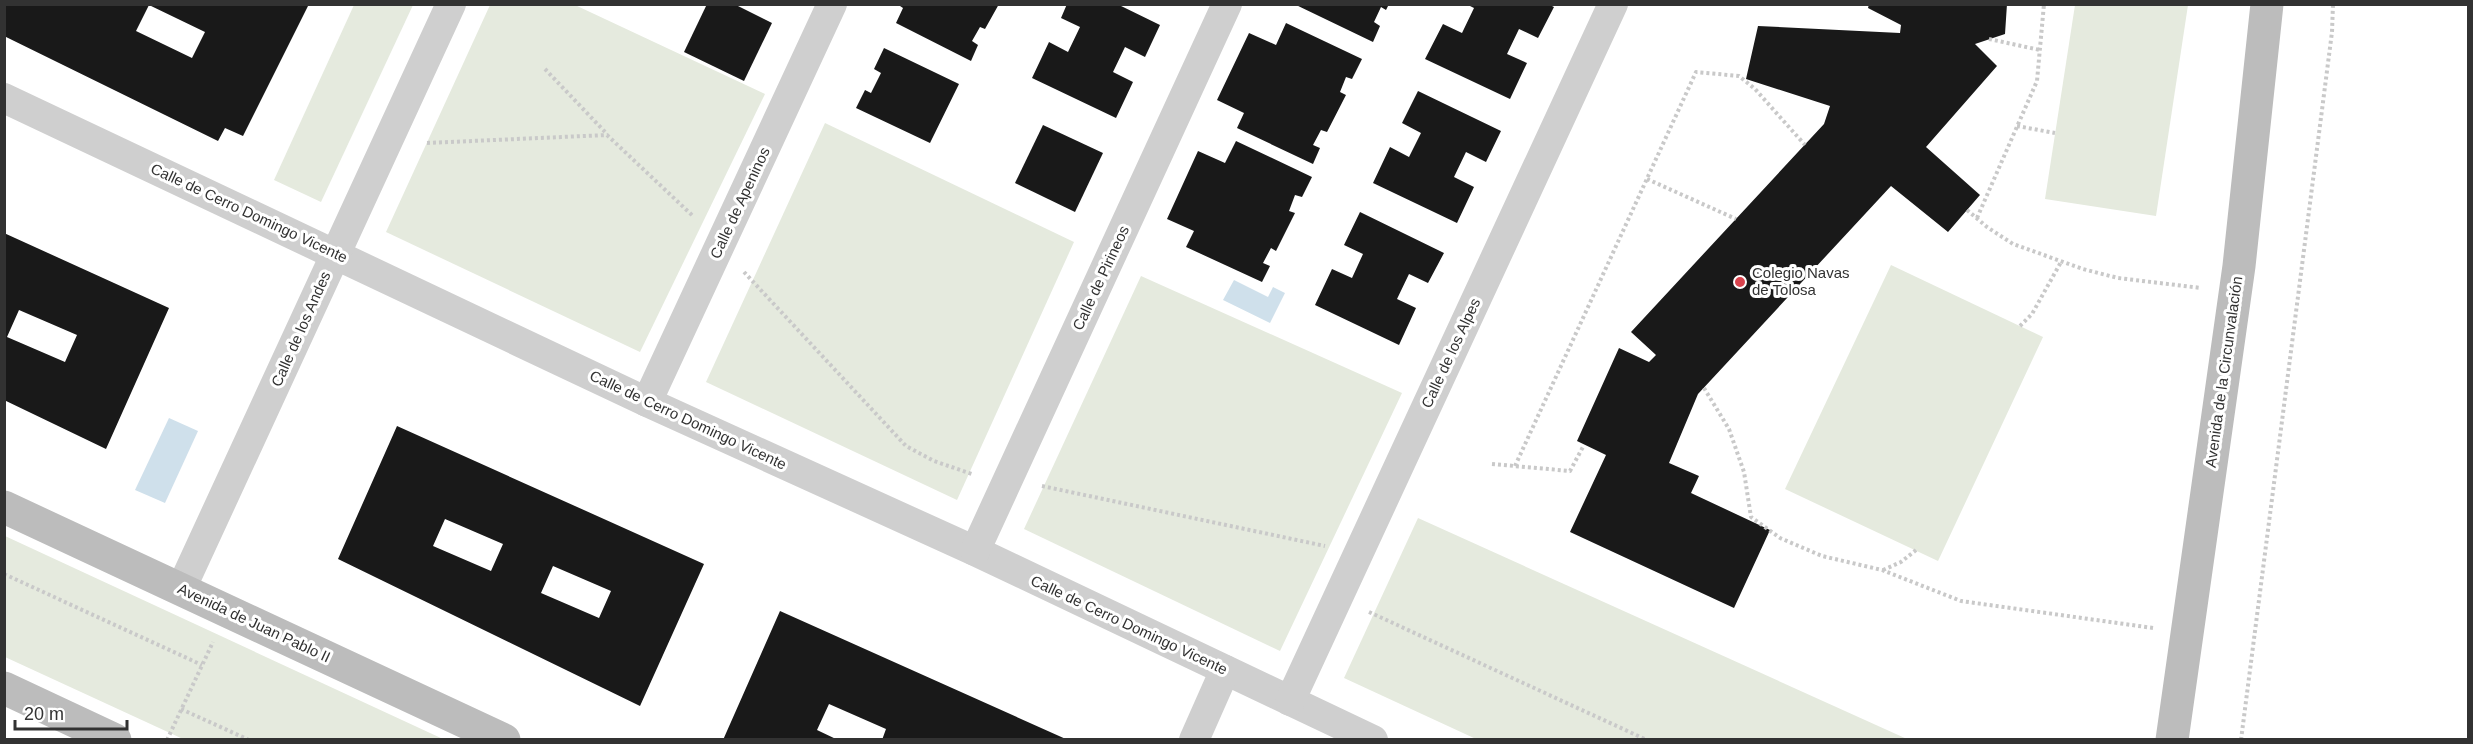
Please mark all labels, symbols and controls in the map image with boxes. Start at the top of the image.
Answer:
street label: Calle de Apeninos [706,144,773,261]
street label: Calle de Cerro Domingo Vicente [148,159,350,266]
street label: Calle de Pirineos [1069,223,1132,333]
place label: Colegio Navas de Tolosa [1752,264,1850,298]
street label: Calle de los Andes [268,269,334,389]
marker: Colegio Navas de Tolosa [1733,275,1747,289]
street label: Avenida de la Circunvalación [2202,275,2245,469]
street label: Calle de los Alpes [1418,295,1483,410]
street label: Calle de Cerro Domingo Vicente [587,366,789,473]
street label: Calle de Cerro Domingo Vicente [1028,571,1230,678]
street label: Avenida de Juan Pablo II [175,580,333,665]
scale bar [15,693,128,731]
text: 20 m [24,704,64,724]

